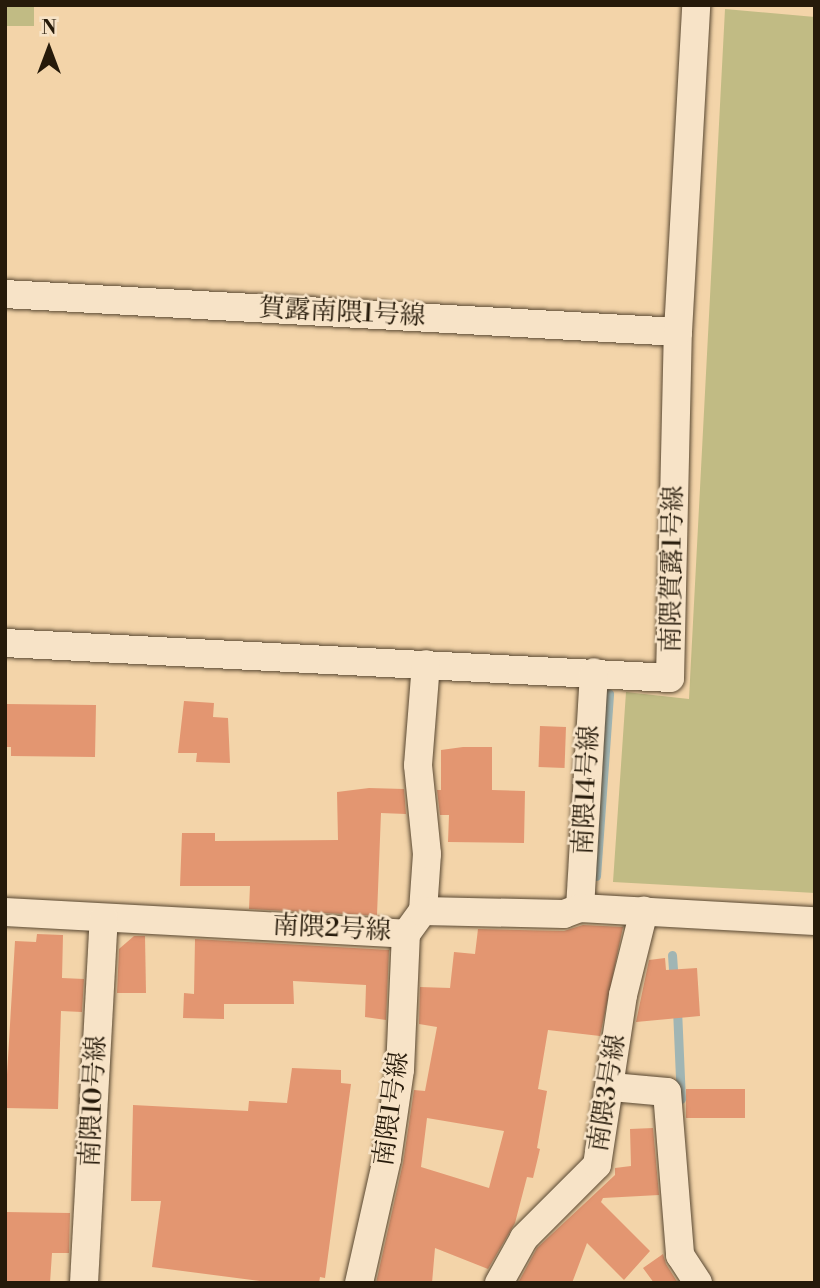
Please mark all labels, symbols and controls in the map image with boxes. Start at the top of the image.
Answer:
north arrow [14,14,84,84]
text: N [41,16,57,40]
street label: 賀露南隈1号線 [258,293,426,333]
street label: 南隈賀露1号線 [656,485,690,653]
street label: 南隈14号線 [568,724,606,856]
street label: 南隈2号線 [272,910,392,948]
street label: 南隈3号線 [583,1032,633,1154]
street label: 南隈10号線 [75,1034,113,1168]
street label: 南隈1号線 [369,1050,415,1168]

